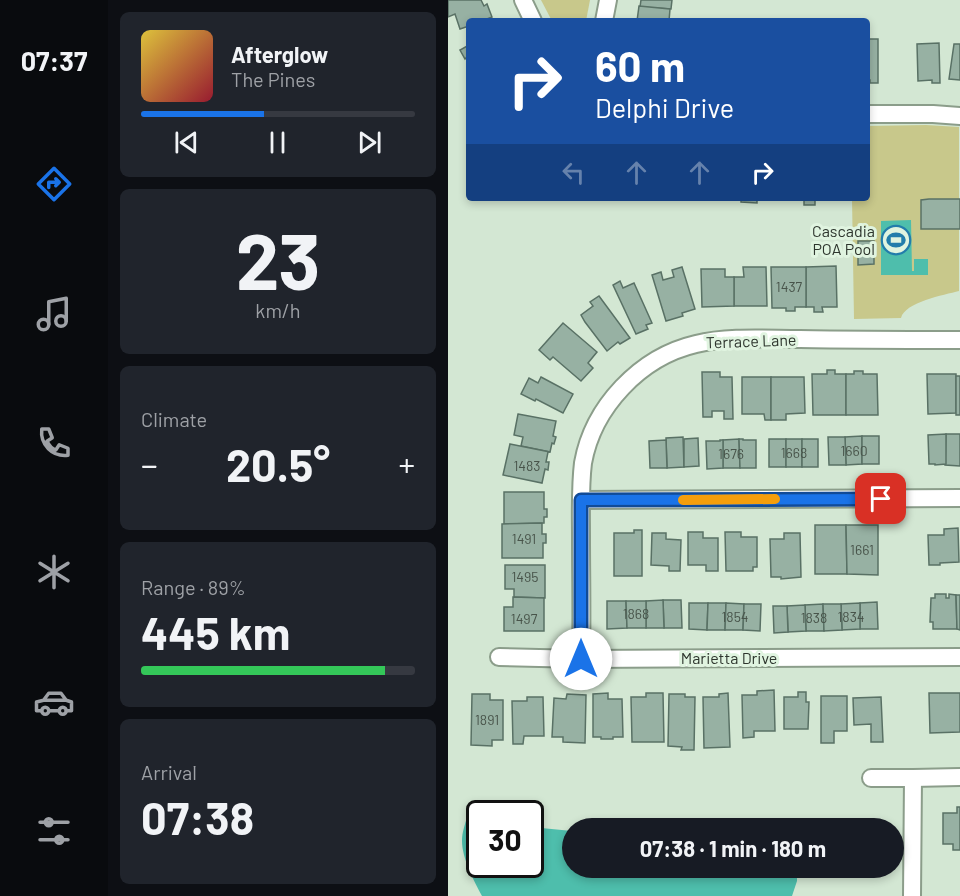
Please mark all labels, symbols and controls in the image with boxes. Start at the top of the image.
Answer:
text: 60 m [595,40,685,90]
text: Afterglow [231,41,328,67]
icon: right [496,42,574,120]
text: 07:37 [21,44,87,76]
text: The Pines [231,67,315,91]
text: Delphi Drive [595,91,734,123]
icon: previous [170,126,203,159]
icon: pause [261,126,294,159]
icon: next [353,126,386,159]
icon: left [557,156,590,189]
icon: ahead [620,156,653,189]
icon: ahead [683,156,716,189]
icon: right [746,156,779,189]
icon: directions [33,163,75,205]
text: 23 [236,212,320,306]
place label: Cascadia POA Pool [812,221,875,258]
sports icon: Cascadia POA Pool [880,224,912,256]
house number: 1437 [776,278,803,295]
icon: music [33,293,75,335]
text: km/h [255,298,301,322]
street label: Terrace Lane [705,329,797,352]
text: Climate [141,407,207,431]
icon: phone [33,422,75,464]
text: 20.5° [226,437,330,491]
house number: 1660 [840,442,868,459]
text: − [141,444,158,484]
text: + [399,444,415,484]
house number: 1668 [781,444,807,461]
house number: 1676 [718,445,744,462]
house number: 1483 [513,457,541,474]
pin [855,473,906,524]
icon: arrive [864,482,897,515]
house number: 1491 [512,530,536,547]
house number: 1661 [850,541,874,558]
icon: climate [33,551,75,593]
house number: 1495 [511,568,539,585]
text: Range · 89% [141,575,246,599]
text: 445 km [141,605,290,659]
house number: 1868 [623,605,649,622]
house number: 1854 [721,608,749,625]
house number: 1834 [837,608,865,625]
house number: 1838 [801,609,827,626]
house number: 1497 [511,610,538,627]
position arrow [549,627,613,691]
street label: Marietta Drive [681,648,777,667]
icon: car [33,681,75,723]
house number: 1891 [475,711,499,728]
text: Arrival [141,760,197,784]
text: 07:38 [141,790,254,844]
speed limit sign: 30 [466,800,544,878]
icon: filters [33,810,75,852]
text: 07:38 · 1 min · 180 m [640,835,826,861]

